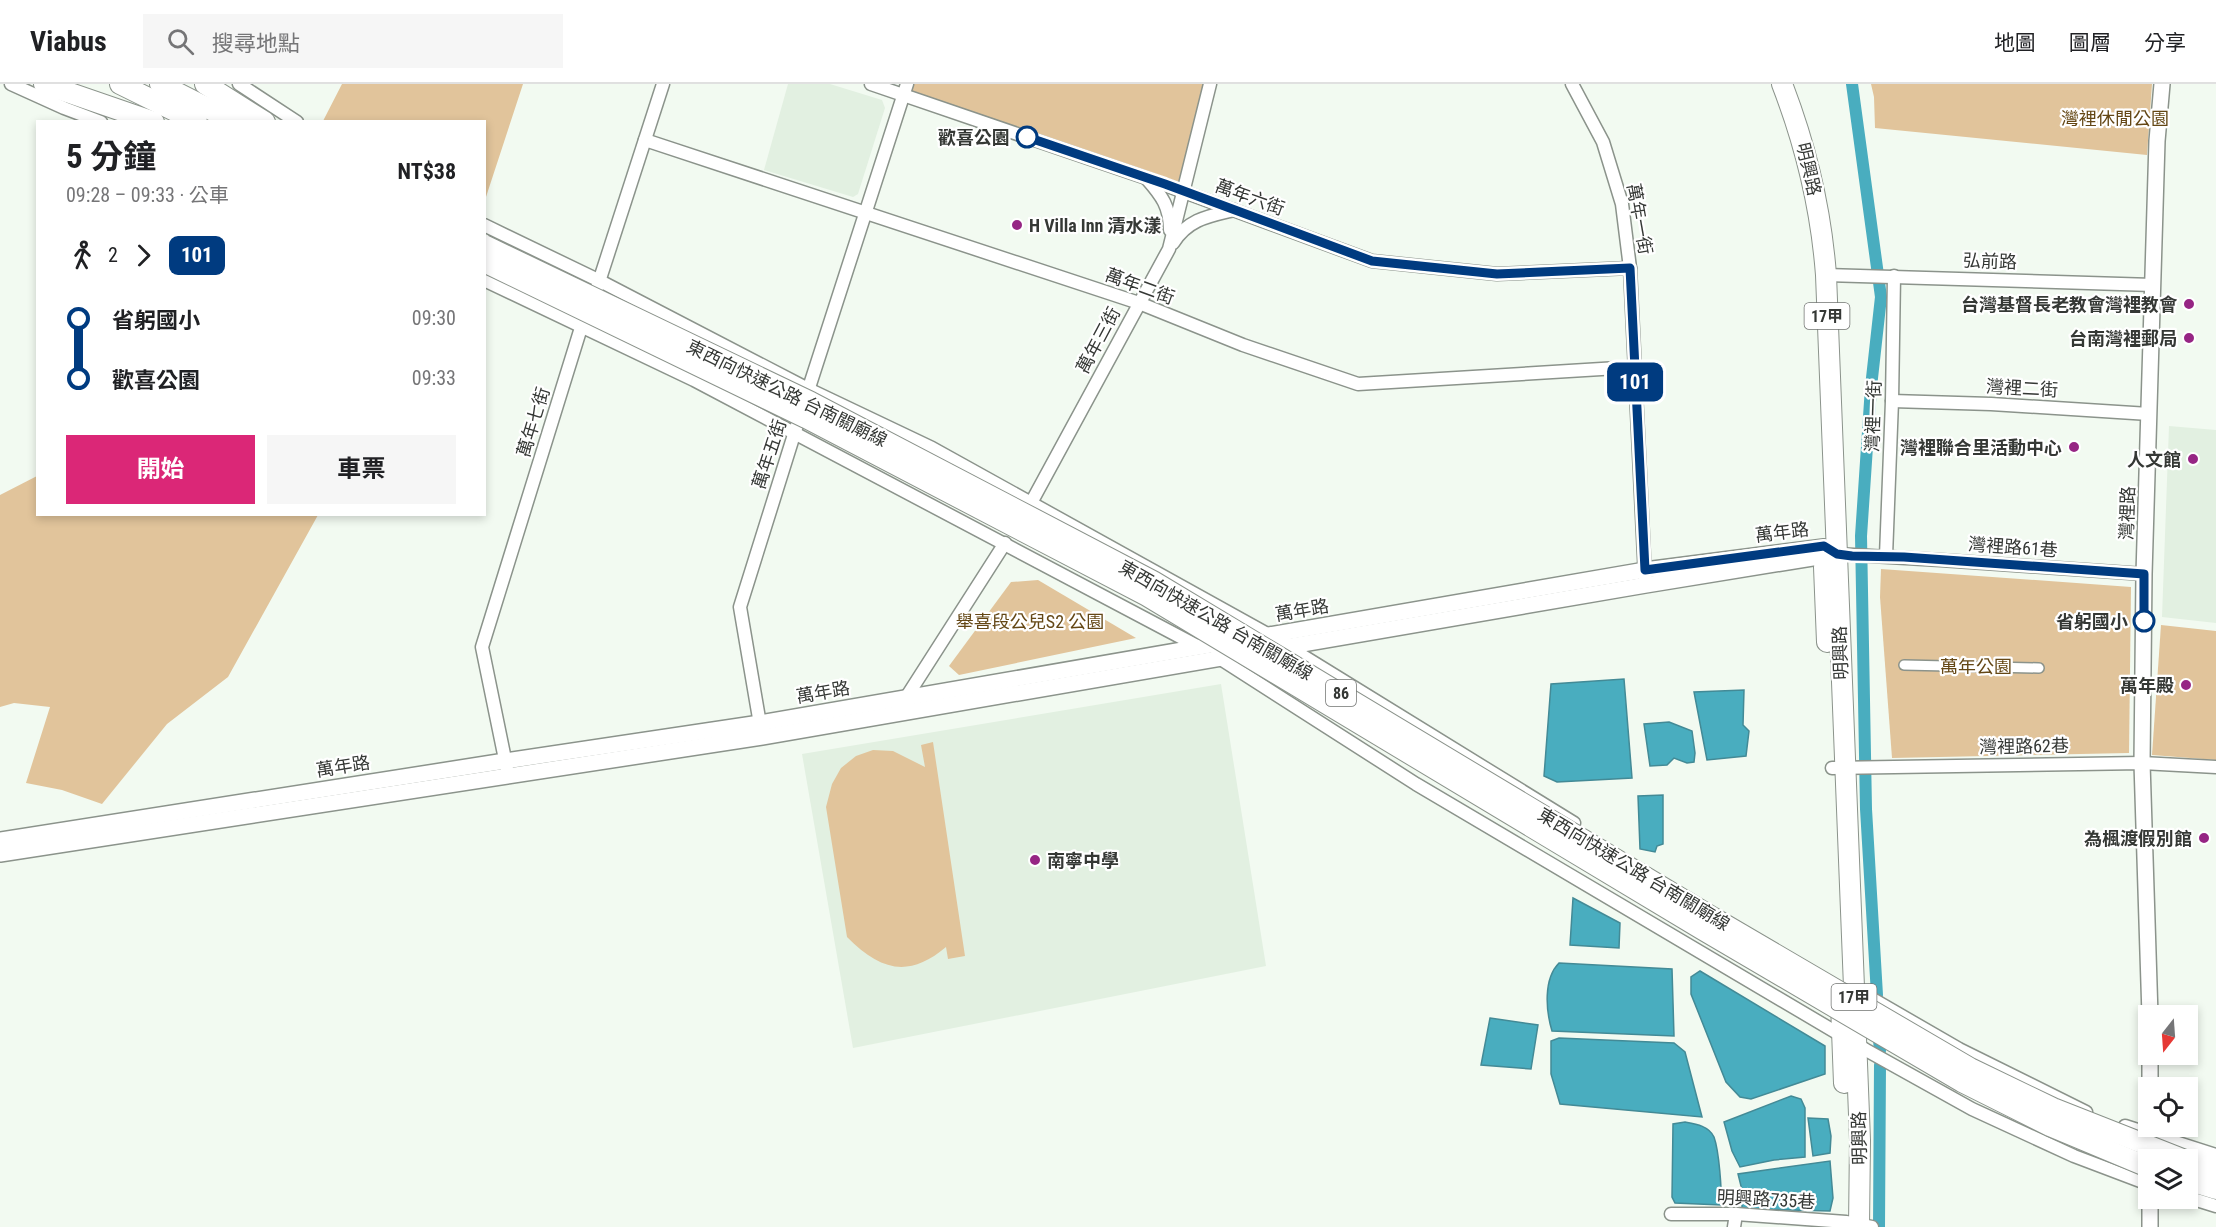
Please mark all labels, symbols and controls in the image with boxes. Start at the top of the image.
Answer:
search box [143,14,563,68]
text: Viabus [30,25,107,58]
icon: search [164,25,197,58]
text: 搜尋地點 [212,31,300,56]
text: 地圖 [1994,31,2036,55]
text: 圖層 [2069,31,2111,55]
text: 分享 [2144,31,2186,55]
park label: 灣裡休閒公園 [2061,108,2169,129]
marker: 歡喜公園 [1016,126,1038,148]
place label: 歡喜公園 [938,127,1010,148]
text: 5 分鐘 [66,137,156,176]
street label: 明興路 [1793,140,1825,198]
text: NT$38 [398,159,456,184]
street label: 萬年六街 [1213,175,1287,219]
street label: 萬年一街 [1623,182,1657,256]
text: 09:28 – 09:33 · 公車 [66,183,229,207]
place label: H Villa Inn 清水漾 [1029,215,1162,236]
marker: H Villa Inn 清水漾 [1010,218,1024,232]
icon: walk [66,239,99,272]
icon: forward [127,239,160,272]
text: 2 [108,243,118,267]
text: 101 [181,243,213,267]
street label: 弘前路 [1963,250,2017,272]
street label: 萬年二街 [1103,264,1177,308]
place label: 台灣基督長老教會灣裡教會 [1961,294,2178,315]
marker: 台灣基督長老教會灣裡教會 [2182,297,2196,311]
street label: 萬年三街 [1072,303,1124,377]
road number: 17甲 [1804,303,1850,329]
text: 09:30 [412,306,456,330]
text: 省躬國小 [112,308,200,333]
place label: 台南灣裡郵局 [2069,328,2177,349]
marker: 台南灣裡郵局 [2182,331,2196,345]
street label: 東西向快速公路 台南關廟線 [683,335,891,451]
line badge: 101 [1600,362,1670,402]
text: 09:33 [412,366,456,390]
text: 歡喜公園 [112,368,200,393]
text: 101 [1619,370,1651,394]
street label: 灣裡二街 [1985,376,2059,400]
street label: 灣裡一街 [1861,380,1885,452]
street label: 萬年七街 [512,385,554,459]
street label: 萬年五街 [748,417,790,491]
button: 開始 [66,435,255,504]
button: 車票 [267,435,456,504]
place label: 灣裡聯合里活動中心 [1900,437,2062,458]
marker: 灣裡聯合里活動中心 [2067,440,2081,454]
place label: 人文館 [2127,449,2181,470]
marker: 人文館 [2186,452,2200,466]
street label: 灣裡路 [2116,486,2138,540]
street label: 萬年路 [1754,518,1810,546]
street label: 灣裡路61巷 [1967,533,2059,561]
street label: 東西向快速公路 台南關廟線 [1115,556,1317,684]
street label: 萬年路 [1274,595,1330,625]
marker: 省躬國小 [2133,610,2155,632]
park label: 舉喜段公兒S2 公園 [956,611,1104,632]
place label: 省躬國小 [2056,611,2128,632]
street label: 明興路 [1829,626,1851,680]
park label: 萬年公園 [1940,656,2012,677]
place label: 萬年殿 [2120,675,2174,696]
street label: 萬年路 [795,677,851,707]
marker: 萬年殿 [2179,678,2193,692]
road number: 86 [1326,680,1356,706]
street label: 灣裡路62巷 [1979,735,2069,757]
street label: 萬年路 [315,751,371,781]
street label: 東西向快速公路 台南關廟線 [1534,803,1734,935]
place label: 為楓渡假別館 [2084,828,2192,849]
marker: 為楓渡假別館 [2197,831,2211,845]
place label: 南寧中學 [1047,850,1119,871]
marker: 南寧中學 [1028,853,1042,867]
road number: 17甲 [1832,984,1876,1010]
north arrow [2138,1005,2198,1065]
map controls [2138,1005,2198,1209]
button: locate [2138,1077,2198,1137]
street label: 明興路 [1848,1111,1870,1165]
button: layers [2138,1149,2198,1209]
street label: 明興路735巷 [1716,1186,1816,1212]

